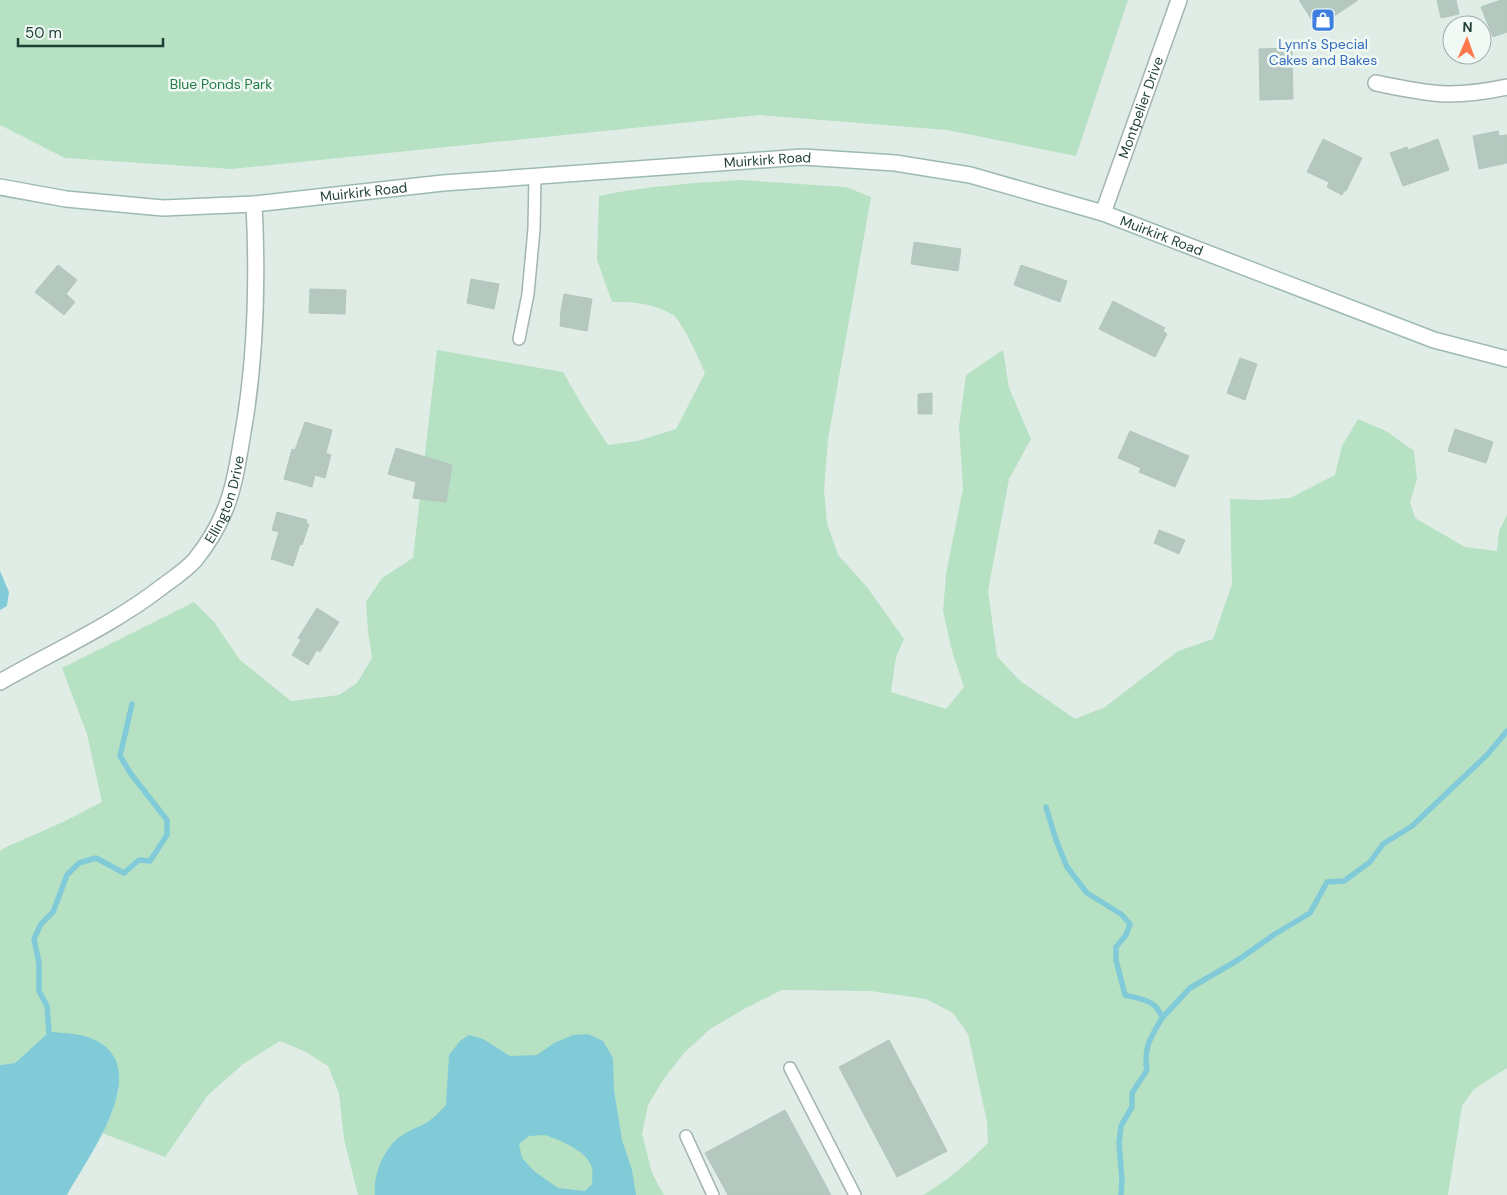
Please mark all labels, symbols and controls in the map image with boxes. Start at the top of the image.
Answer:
shop icon: Lynn's Special Cakes and Bakes [1310,7,1336,33]
scale bar [18,15,162,47]
north arrow [1442,15,1492,65]
text: N [1462,18,1473,36]
text: 50 m [25,23,62,43]
place label: Lynn's Special Cakes and Bakes [1269,35,1377,69]
street label: Montpelier Drive [1114,54,1167,161]
park label: Blue Ponds Park [170,75,272,93]
street label: Muirkirk Road [723,148,812,172]
street label: Muirkirk Road [319,178,408,206]
street label: Muirkirk Road [1118,211,1206,260]
street label: Ellington Drive [201,454,248,547]

